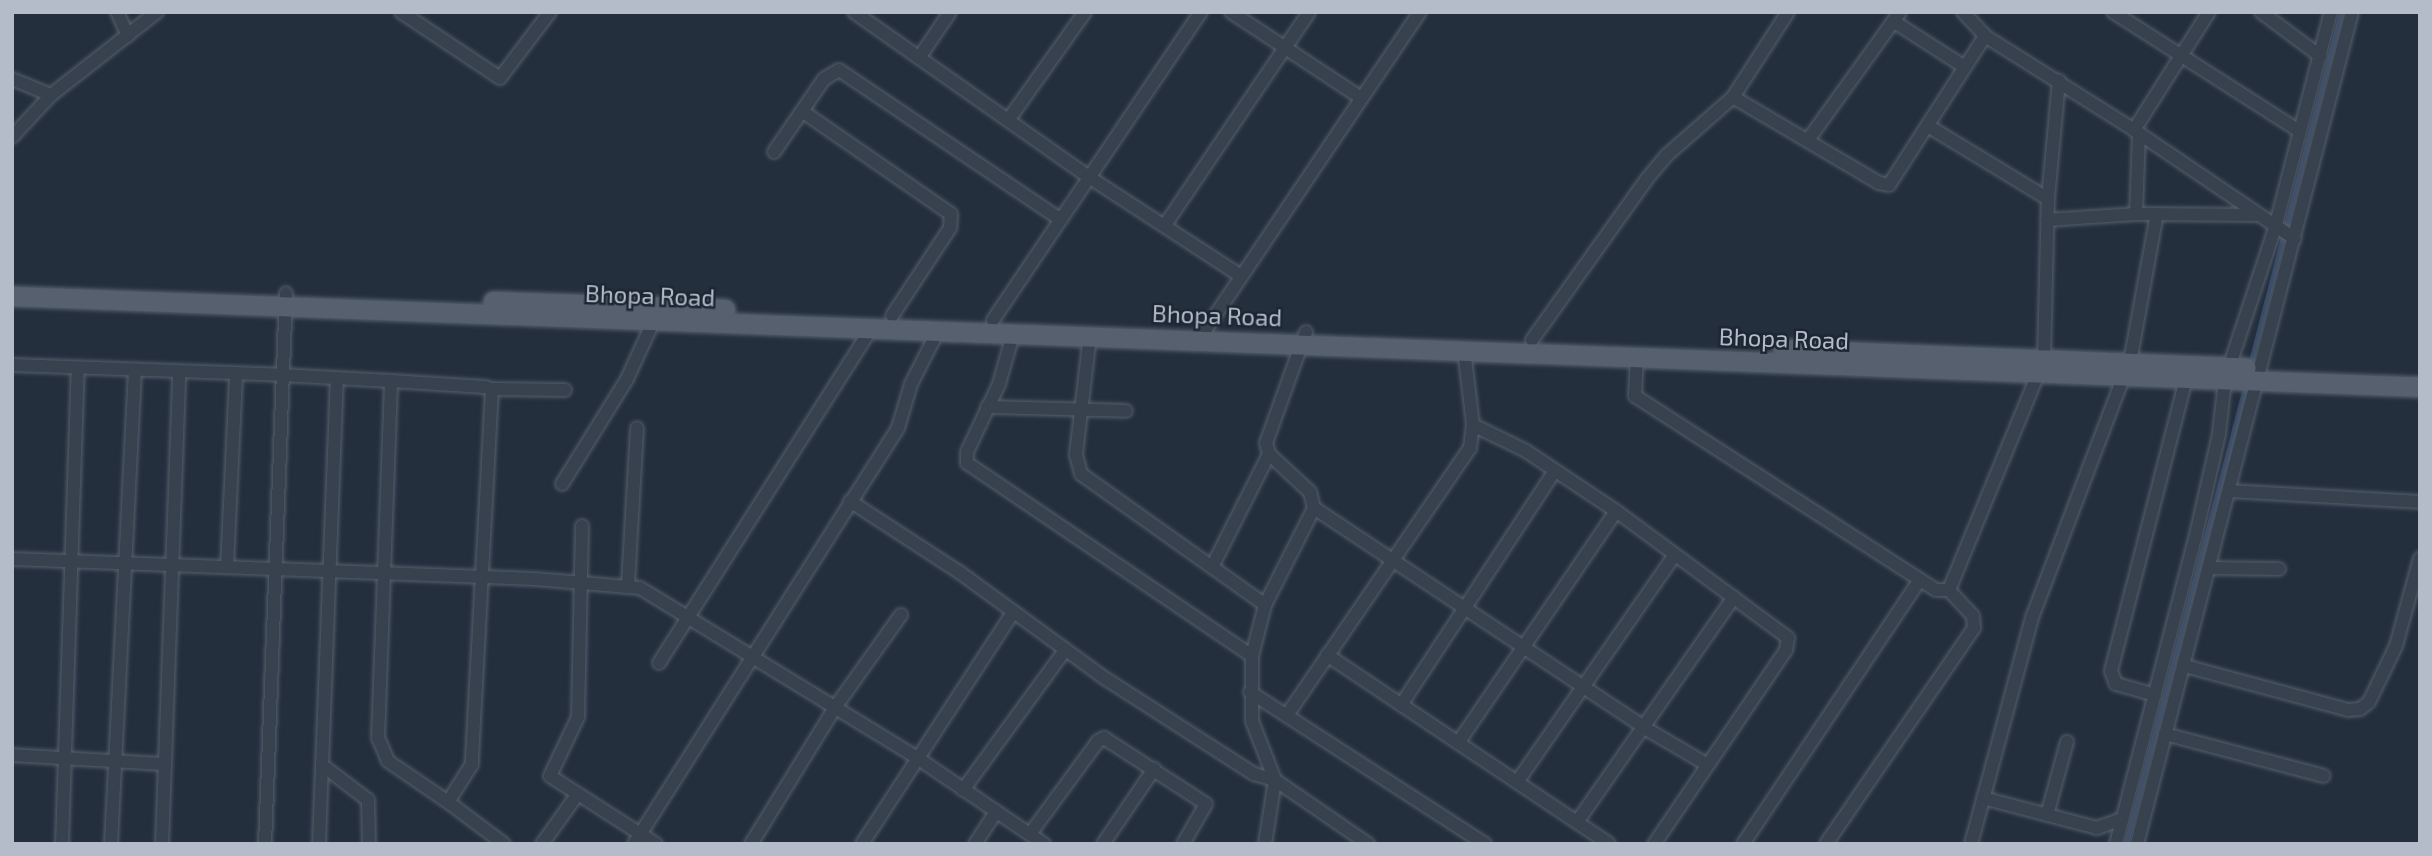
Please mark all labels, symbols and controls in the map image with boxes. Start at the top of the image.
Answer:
street label: Bhopa Road [584,278,716,312]
street label: Bhopa Road [1151,298,1283,332]
street label: Bhopa Road [1718,321,1850,355]

